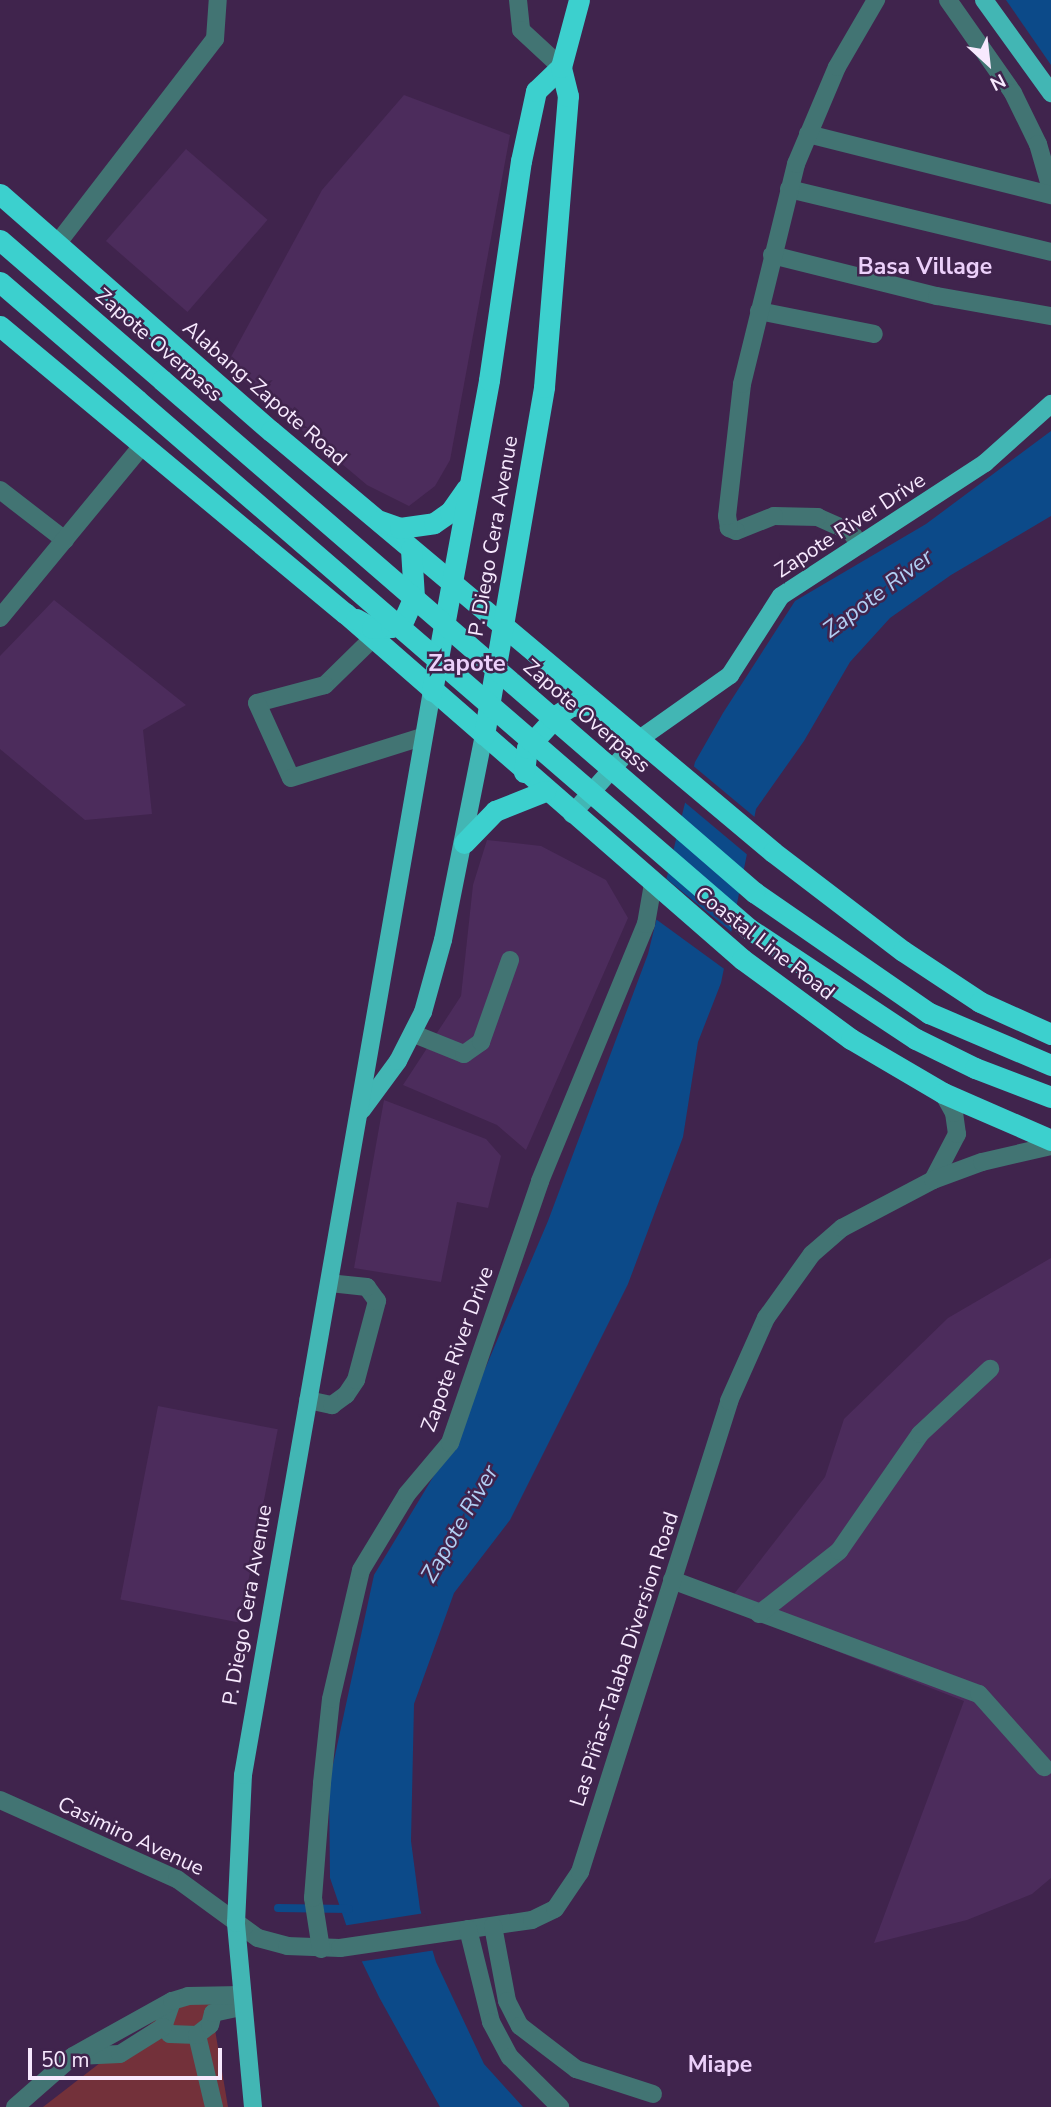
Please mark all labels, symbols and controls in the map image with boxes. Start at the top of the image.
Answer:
north arrow [953,28,1023,98]
text: N [985,67,1010,97]
district label: Basa Village [858,253,992,281]
street label: Zapote Overpass [90,283,228,407]
street label: Alabang-Zapote Road [178,315,352,471]
street label: P. Diego Cera Avenue [463,434,523,638]
street label: Zapote River Drive [770,467,930,583]
water label: Zapote River [818,544,938,644]
district label: Zapote [428,650,506,678]
street label: Zapote Overpass [518,654,656,778]
street label: Coastal Line Road [690,881,840,1005]
street label: Zapote River Drive [415,1263,499,1435]
water label: Zapote River [415,1461,505,1587]
street label: P. Diego Cera Avenue [217,1503,277,1707]
street label: Las Piñas-Talaba Diversion Road [564,1509,684,1809]
street label: Casimiro Avenue [54,1791,208,1881]
scale bar [32,2034,226,2078]
text: 50 m [41,2046,90,2074]
district label: Miape [688,2051,752,2079]

